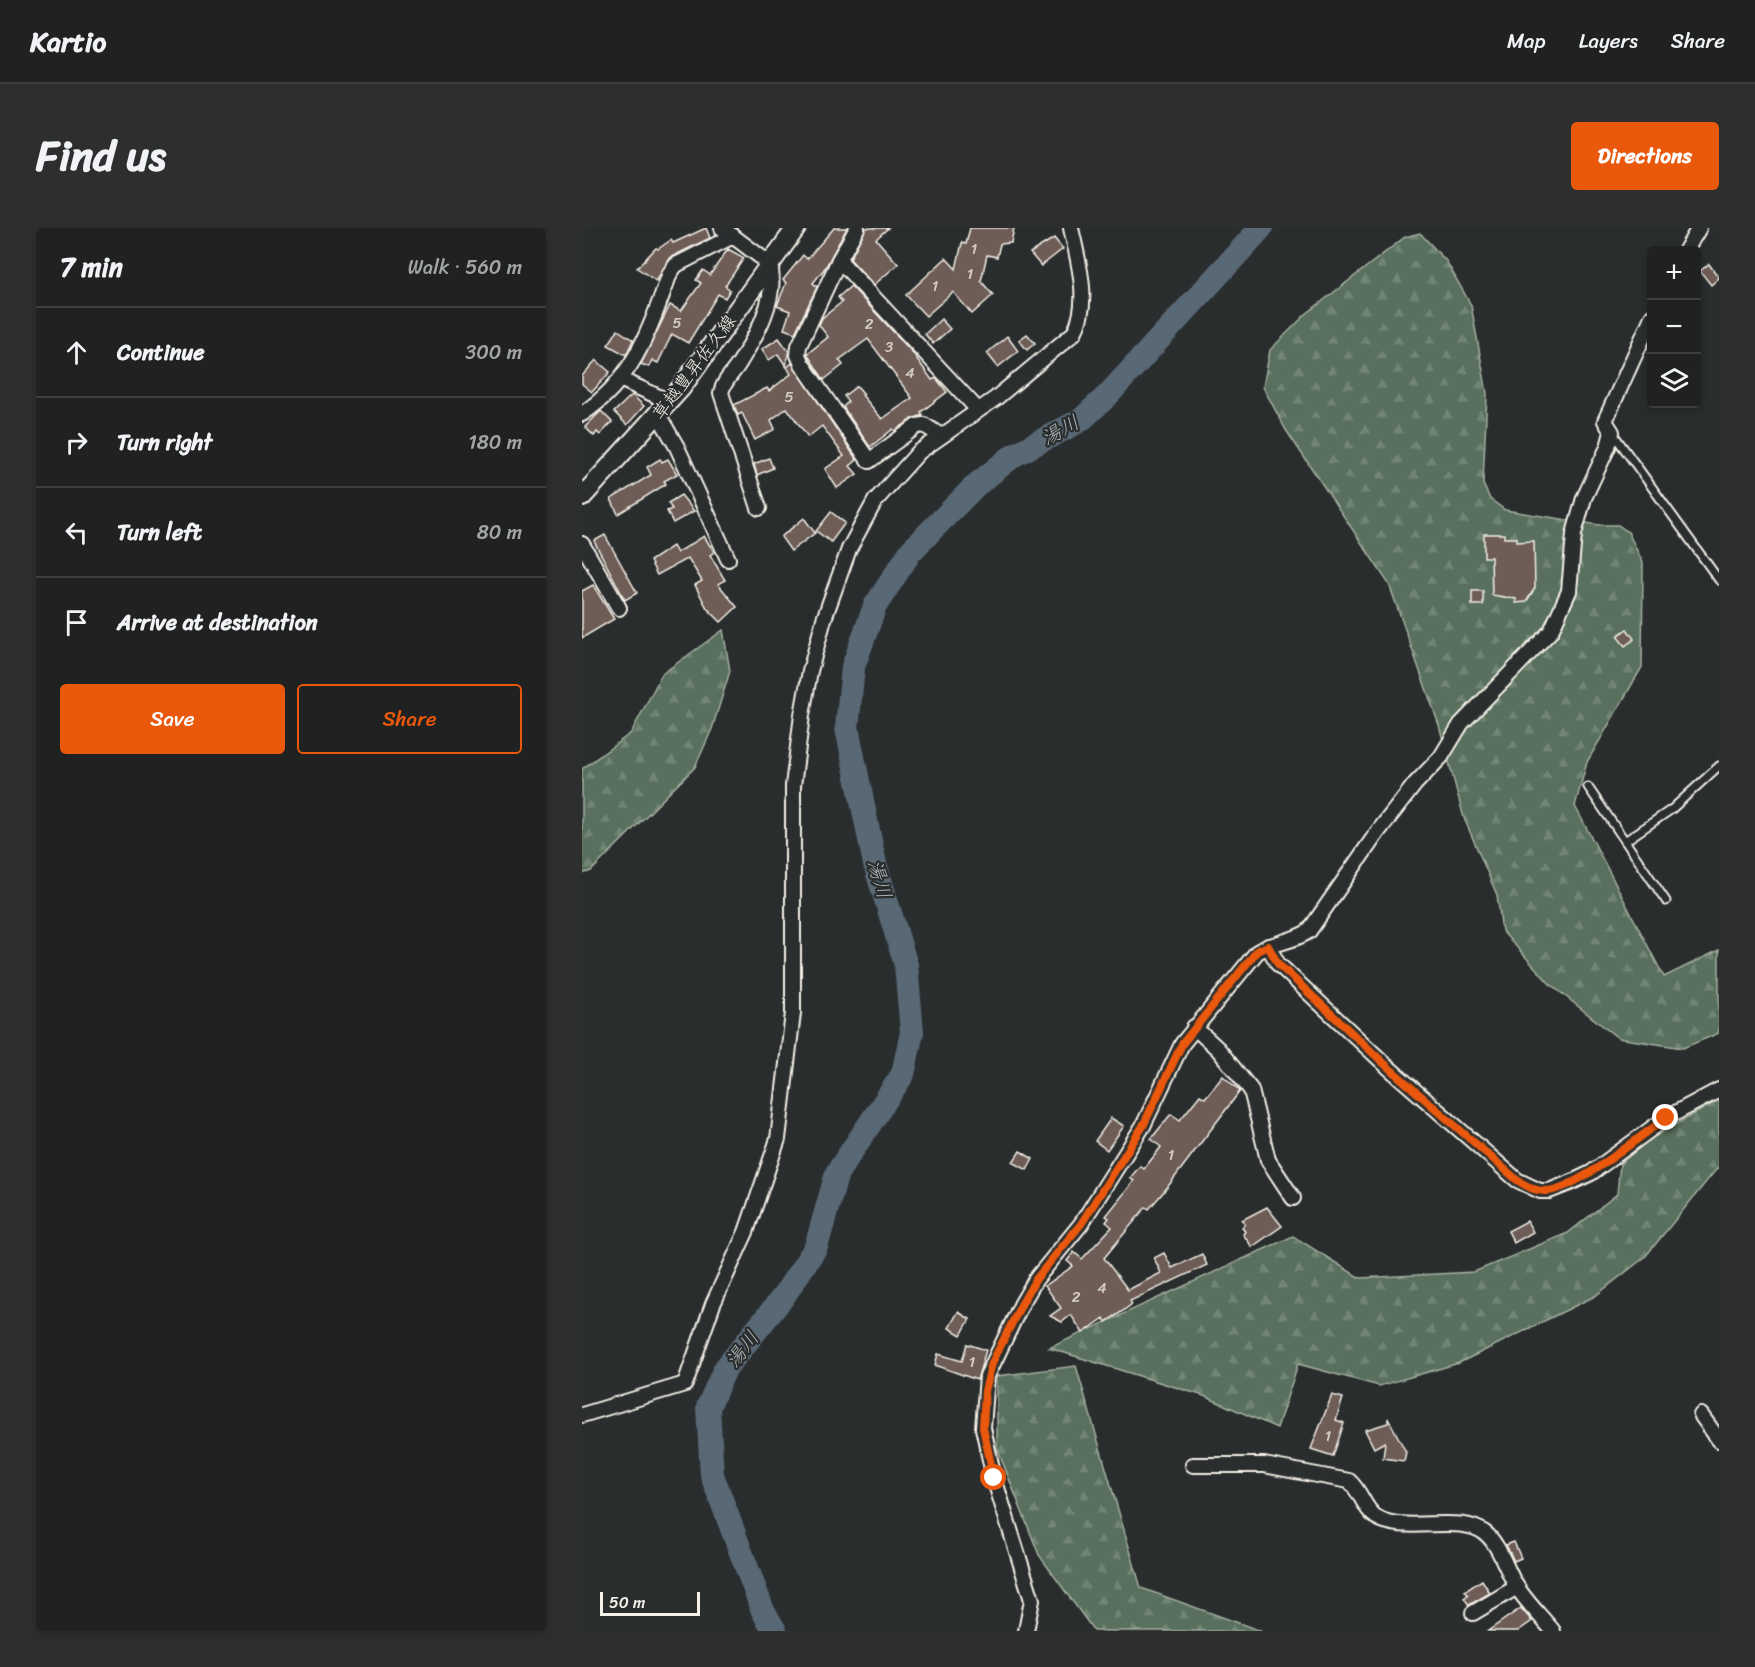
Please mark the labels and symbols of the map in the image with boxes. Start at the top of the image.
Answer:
house number: 1 [971,236,977,262]
house number: 1 [967,261,973,287]
house number: 1 [932,273,938,299]
street label: 草越豊昇佐久線 [643,307,745,427]
house number: 5 [672,310,682,336]
house number: 2 [865,311,874,337]
house number: 3 [885,334,893,360]
house number: 4 [905,360,915,386]
house number: 5 [784,384,794,410]
water label: 湯川 [1034,405,1086,455]
water label: 湯川 [857,855,902,903]
route end [1652,1104,1678,1130]
house number: 1 [1168,1142,1174,1168]
house number: 4 [1097,1275,1107,1301]
house number: 2 [1072,1284,1081,1310]
water label: 湯川 [716,1323,768,1376]
house number: 1 [969,1349,975,1375]
house number: 1 [1325,1423,1331,1449]
route start [980,1464,1006,1490]
scale bar [600,1589,700,1616]

